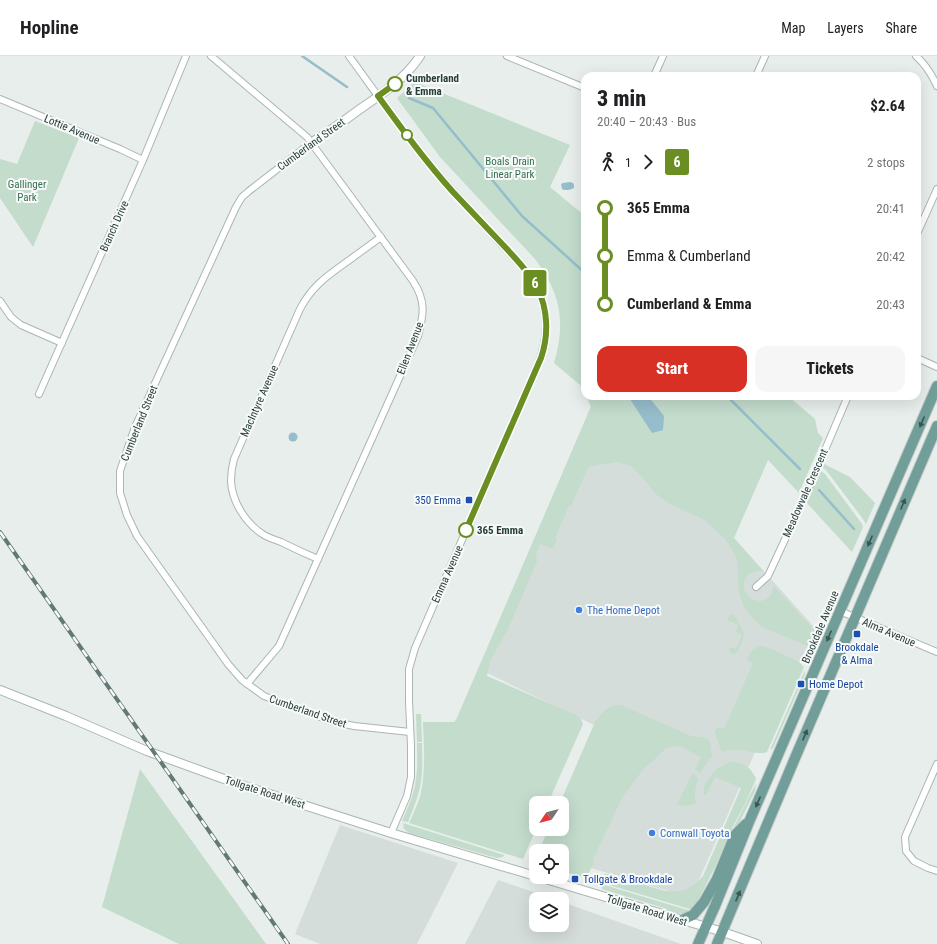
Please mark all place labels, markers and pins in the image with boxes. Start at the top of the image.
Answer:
place label: Cumberland & Emma [406,72,459,98]
marker: Cumberland & Emma [387,76,403,92]
unlabelled marker [401,129,413,141]
place label: 350 Emma [415,494,461,507]
marker: 350 Emma [464,495,474,505]
marker: 365 Emma [458,522,474,538]
place label: 365 Emma [477,524,523,537]
place label: The Home Depot [587,604,660,617]
marker: The Home Depot [574,605,584,615]
marker: Brookdale & Alma [852,629,862,639]
place label: Brookdale & Alma [835,641,879,667]
place label: Home Depot [809,678,863,691]
marker: Home Depot [796,679,806,689]
place label: Cornwall Toyota [660,827,729,840]
marker: Cornwall Toyota [647,828,657,838]
place label: Tollgate & Brookdale [583,873,672,886]
marker: Tollgate & Brookdale [570,874,580,884]

